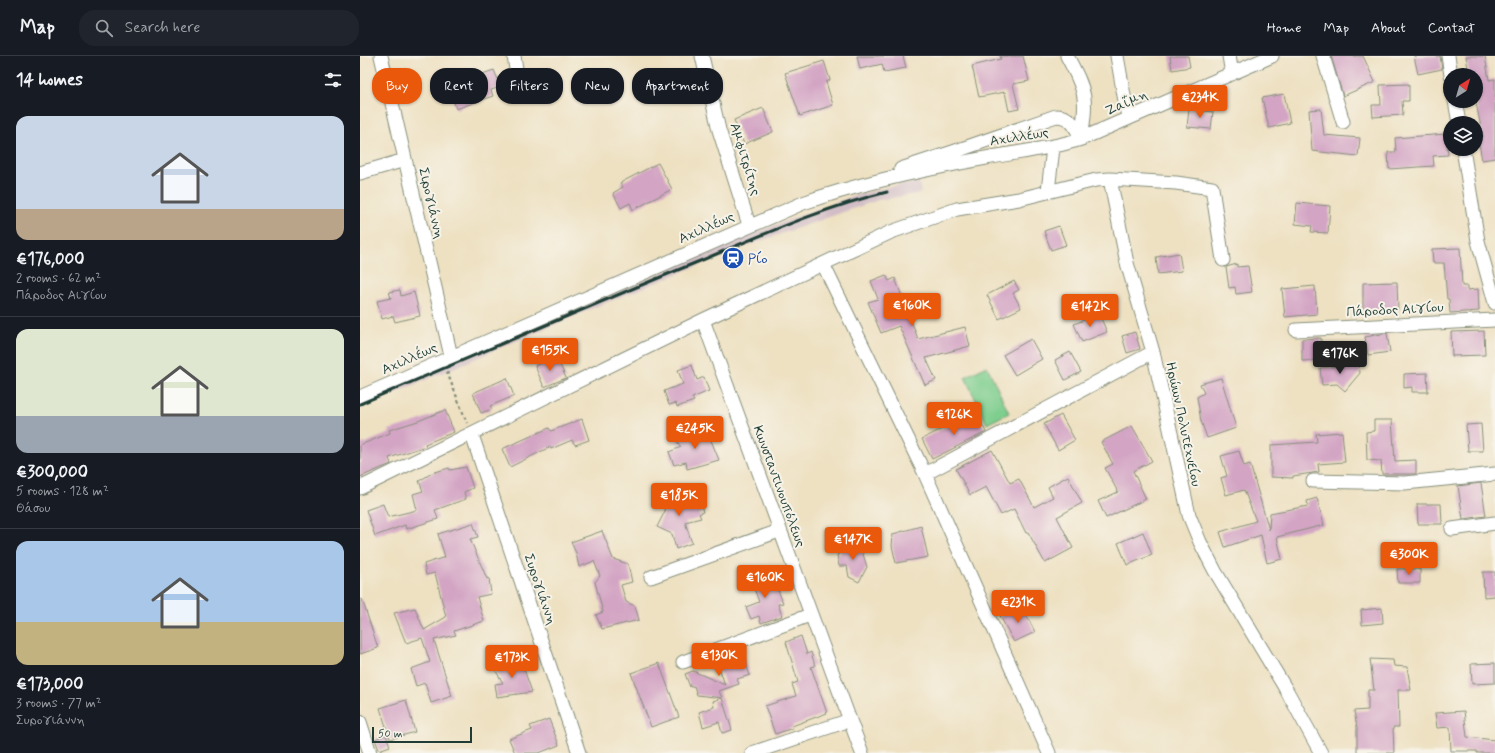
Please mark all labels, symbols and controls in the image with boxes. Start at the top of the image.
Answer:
search box [79,10,359,46]
text: Map [20,15,55,40]
icon: search [93,17,115,39]
text: Search here [125,18,200,38]
text: Home [1267,19,1301,37]
text: Map [1323,19,1349,37]
text: About [1371,19,1406,37]
text: Contact [1428,19,1475,37]
chip: Buy [372,68,422,104]
chip: Rent [430,68,488,104]
chip: Filters [496,68,563,104]
chip: New [571,68,624,104]
chip: Apartment [632,68,723,104]
north arrow [1443,68,1483,108]
map controls [1443,68,1483,156]
text: 14 homes [16,69,83,91]
icon: filters [322,69,344,91]
pin: €234K [1172,85,1228,119]
street label: Ζαΐμη [1102,86,1150,120]
text: €234K [1181,89,1219,106]
button: layers [1443,116,1483,156]
street label: Αμφιτρίτης [725,121,765,198]
street label: Αχιλλέως [988,122,1050,151]
icon: home [144,142,216,214]
street label: Σιρογιάννη [414,166,448,241]
street label: Αχιλλέως [675,207,737,248]
station icon: Ρίο [720,245,746,271]
text: €176,000 [16,248,84,270]
place label: Ρίο [748,250,768,268]
text: 2 rooms · 62 m² [16,270,101,287]
text: Πάροδος Αιγίου [16,287,106,304]
pin: €160K [884,293,940,327]
pin: €142K [1062,294,1118,328]
text: €160K [893,297,931,314]
text: €142K [1070,298,1110,315]
street label: Πάροδος Αιγίου [1346,298,1444,322]
street label: Αχιλλέως [378,338,440,379]
pin: €155K [522,338,578,372]
pin: €176K [1312,341,1368,375]
text: €155K [531,342,569,359]
text: €176K [1322,345,1358,362]
icon: home [144,355,216,427]
street label: Ηρώων Πολυτεχνείου [1161,360,1205,488]
pin: €126K [926,402,982,436]
text: €126K [936,406,972,423]
pin: €245K [667,416,723,450]
text: €245K [675,420,715,437]
street label: Κωνσταντινουπόλεως [749,423,809,550]
text: €300,000 [16,461,88,483]
text: 5 rooms · 128 m² [16,483,109,500]
pin: €185K [651,483,707,517]
text: €185K [660,487,698,504]
text: Θάσου [16,500,50,517]
pin: €147K [825,527,881,561]
text: €147K [834,531,872,548]
pin: €300K [1381,542,1437,576]
text: €300K [1390,546,1428,563]
street label: Συρογιάννη [520,551,561,627]
pin: €160K [737,565,793,599]
icon: home [144,567,216,639]
text: €160K [746,569,784,586]
pin: €231K [990,590,1046,624]
text: €231K [1001,594,1035,611]
pin: €130K [691,643,747,677]
pin: €173K [484,645,540,679]
text: €130K [701,647,737,664]
text: €173K [494,649,530,666]
text: €173,000 [16,673,83,695]
text: 3 rooms · 77 m² [16,695,102,712]
text: Συρογιάννη [16,712,85,729]
scale bar [372,725,472,744]
text: 50 m [378,727,403,741]

